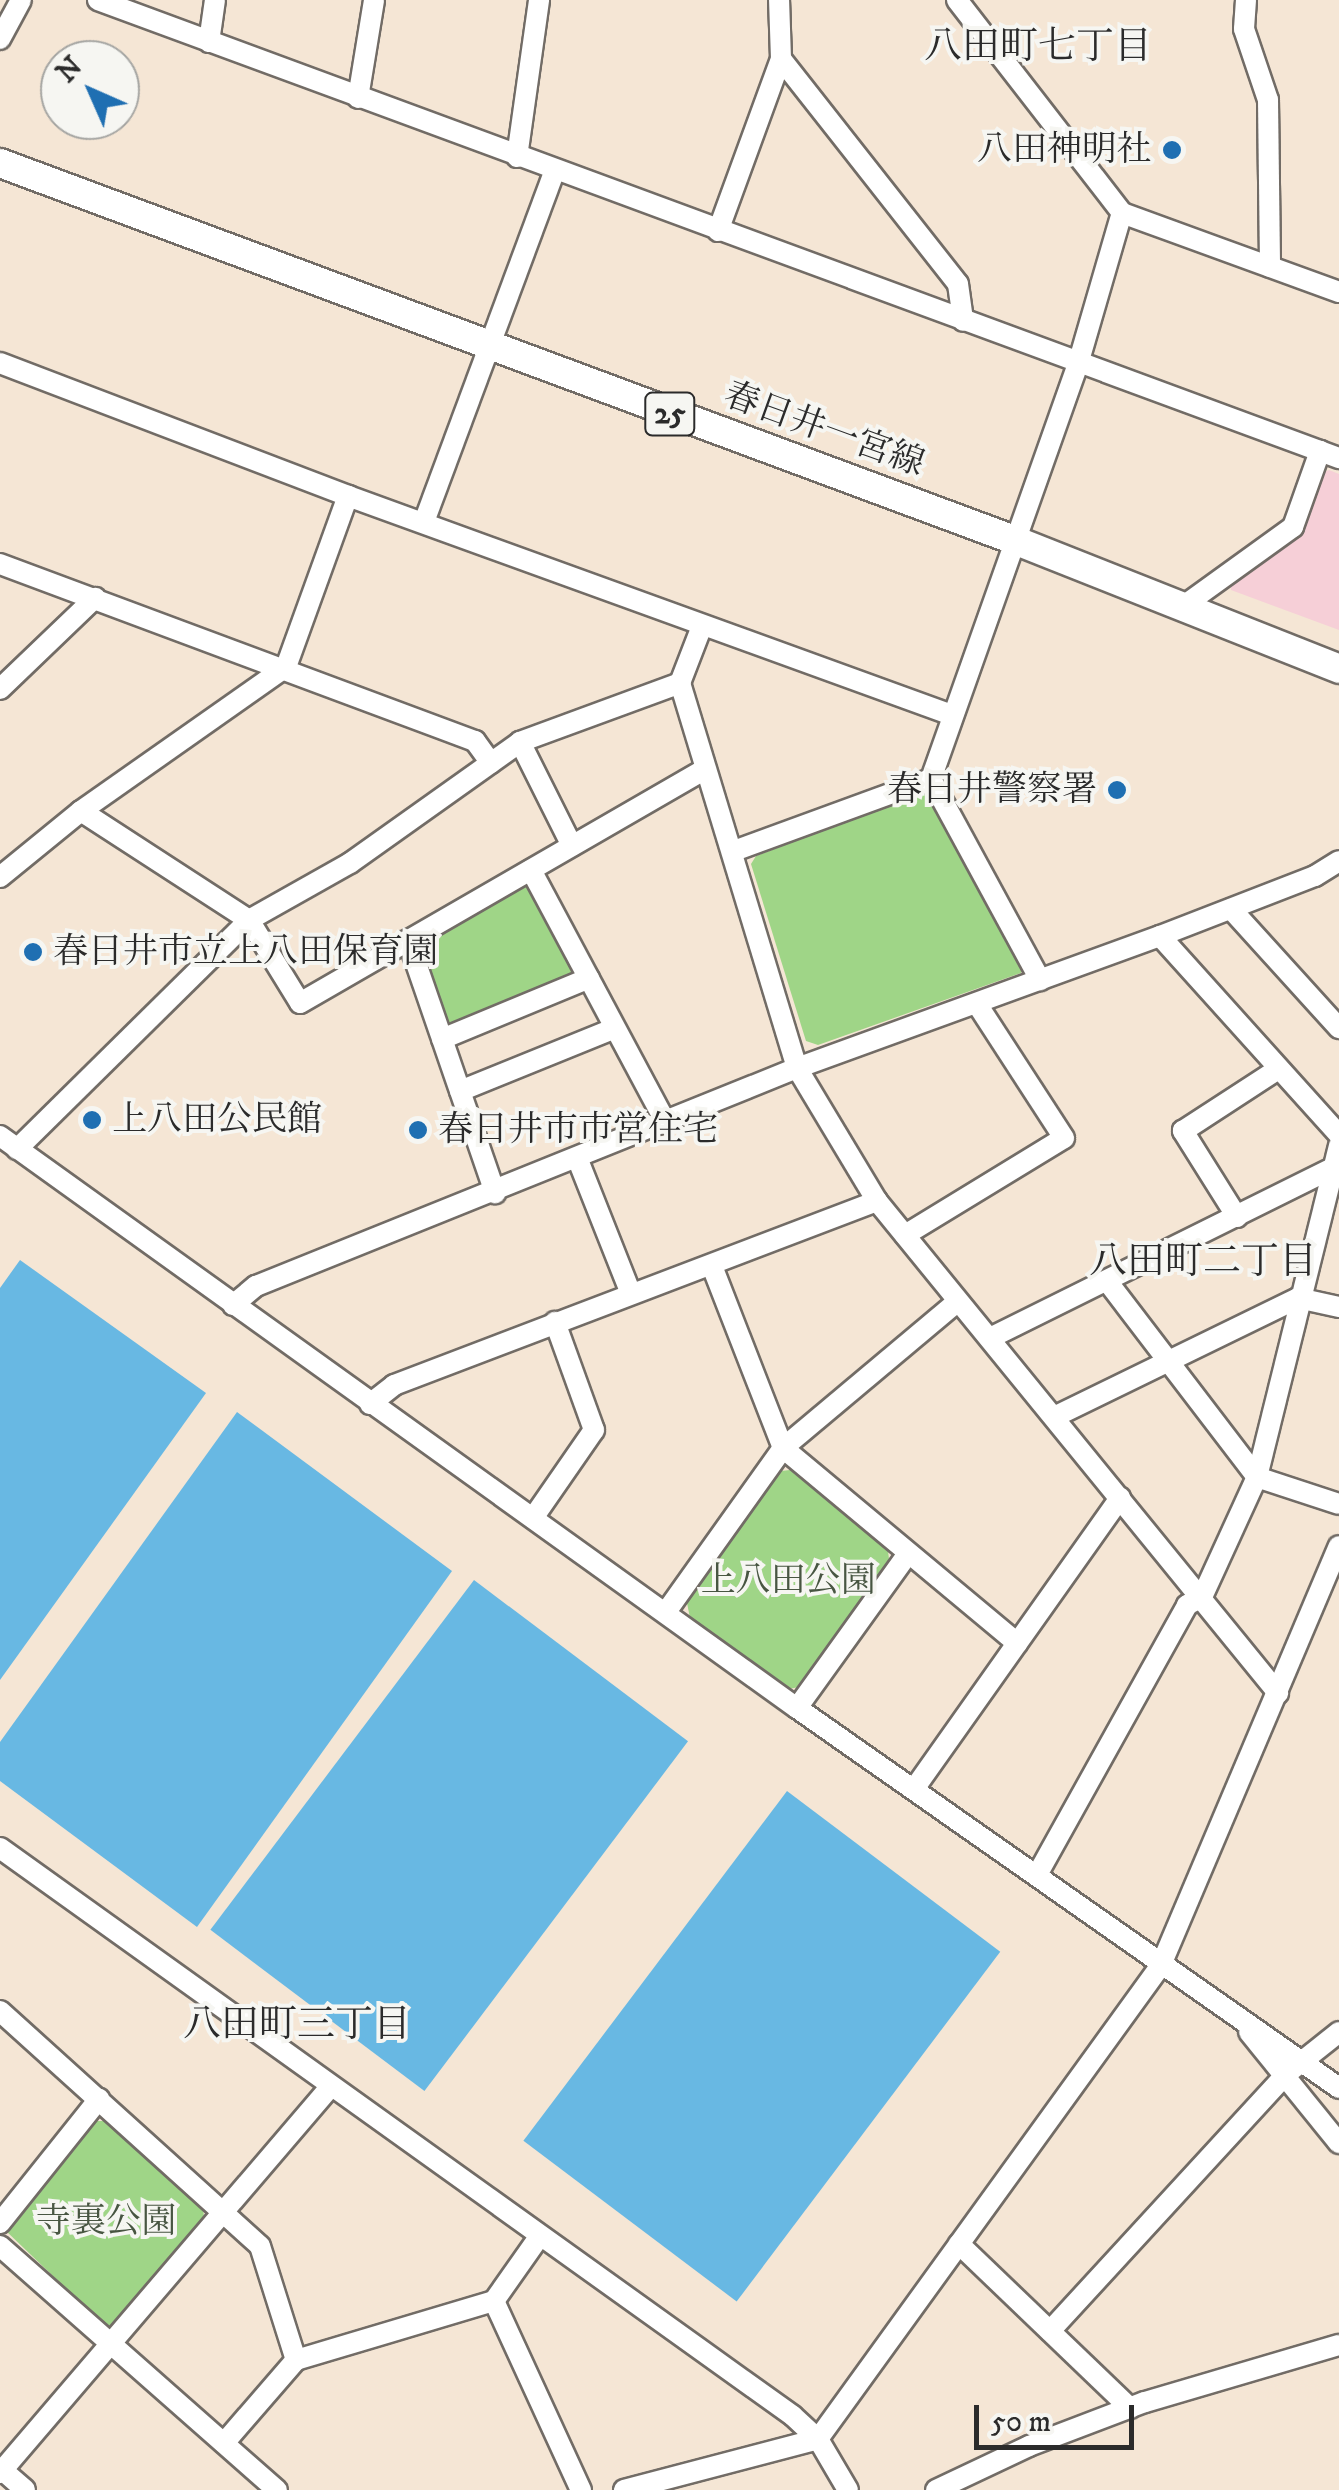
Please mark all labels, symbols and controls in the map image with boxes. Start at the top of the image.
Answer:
district label: 八田町七丁目 [924,25,1152,71]
north arrow [40,40,140,140]
text: N [49,49,90,90]
place label: 八田神明社 [977,129,1152,171]
marker: 八田神明社 [1161,139,1183,161]
street label: 春日井一宮線 [718,374,930,486]
road number: 25 [642,387,698,441]
place label: 春日井警察署 [887,769,1097,811]
marker: 春日井警察署 [1106,779,1128,801]
place label: 春日井市立上八田保育園 [53,931,438,973]
marker: 春日井市立上八田保育園 [22,941,44,963]
place label: 上八田公民館 [112,1099,322,1141]
marker: 上八田公民館 [81,1109,103,1131]
place label: 春日井市市営住宅 [438,1109,718,1151]
marker: 春日井市市営住宅 [407,1119,429,1141]
district label: 八田町二丁目 [1089,1240,1317,1286]
park label: 上八田公園 [701,1560,875,1602]
district label: 八田町三丁目 [183,2003,411,2049]
park label: 寺裏公園 [36,2201,176,2243]
scale bar [979,2385,1139,2447]
text: 50 m [991,2404,1051,2441]

